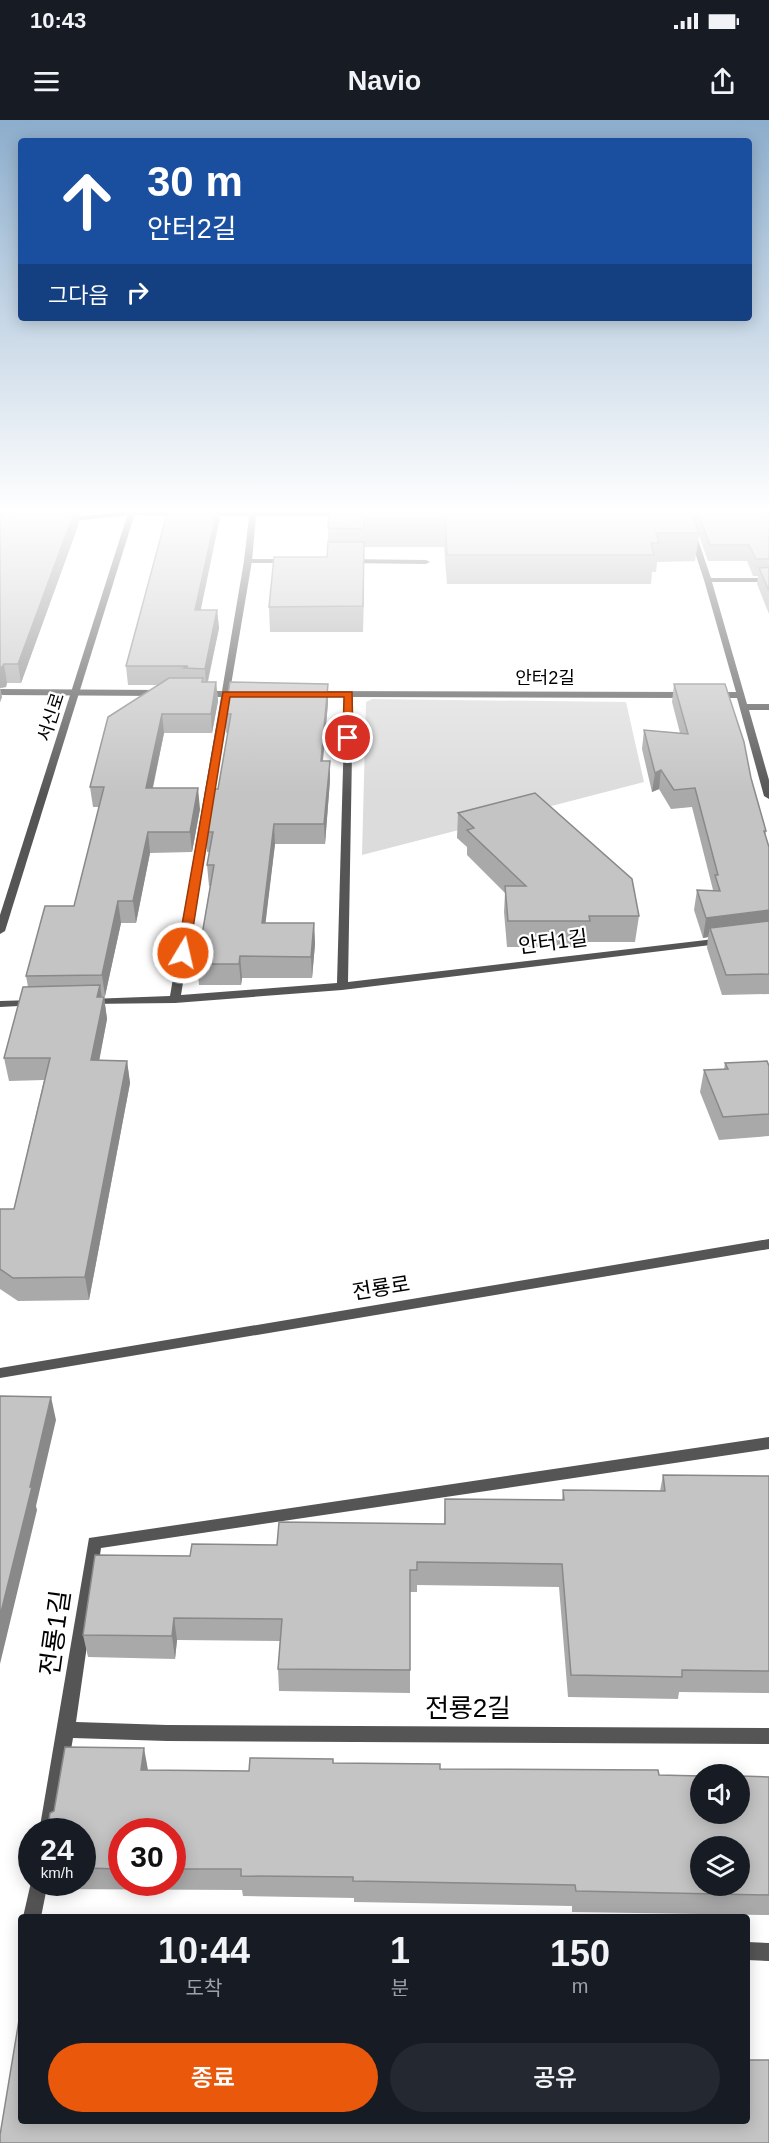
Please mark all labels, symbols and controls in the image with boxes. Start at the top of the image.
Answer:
text: 10:43 [30,8,86,33]
icon: menu [30,65,63,98]
icon: share [706,65,739,98]
text: Navio [348,66,421,96]
text: 30 m [147,158,243,205]
icon: ahead [48,162,126,240]
text: 안터2길 [147,214,237,244]
icon: right [121,276,154,309]
text: 그다음 [48,283,109,308]
street label: 안터2길 [515,668,575,688]
street label: 서신로 [34,690,68,744]
pin [322,712,373,763]
icon: arrive [331,721,364,754]
position arrow [151,921,215,985]
street label: 안터1길 [517,926,589,957]
street label: 전룡로 [350,1272,411,1303]
street label: 전룡1길 [34,1588,76,1678]
street label: 전룡2길 [425,1693,511,1723]
map controls [690,1764,750,1896]
button: sound [690,1764,750,1824]
speed limit sign: 30 [108,1818,186,1896]
text: 24 [40,1833,74,1866]
button: layers [690,1836,750,1896]
text: km/h [41,1864,73,1881]
text: 10:44 [158,1930,250,1971]
text: 1 [390,1930,410,1971]
text: 150 [550,1933,610,1974]
text: m [572,1975,588,1997]
text: 도착 [186,1977,222,1999]
text: 분 [391,1977,409,1999]
button: 종료 [48,2043,378,2112]
button: 공유 [390,2043,720,2112]

